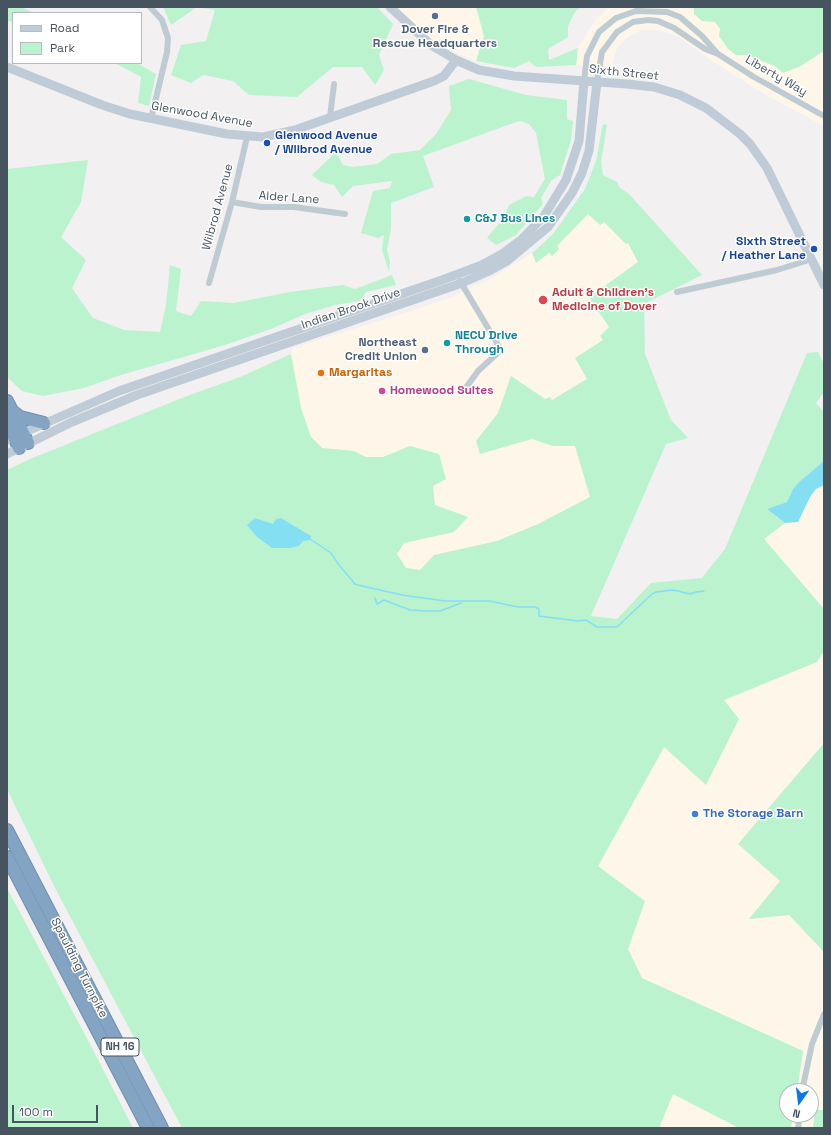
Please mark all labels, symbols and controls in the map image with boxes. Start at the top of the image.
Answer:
marker: Dover Fire & Rescue Headquarters [430,11,440,21]
legend [12,12,142,64]
text: Road [50,20,79,36]
place label: Dover Fire & Rescue Headquarters [373,23,497,51]
text: Park [50,40,75,56]
street label: Liberty Way [742,52,810,100]
street label: Sixth Street [588,62,660,84]
street label: Glenwood Avenue [150,99,254,131]
place label: Glenwood Avenue / Wilbrod Avenue [275,129,378,157]
marker: Glenwood Avenue / Wilbrod Avenue [262,138,272,148]
street label: Wilbrod Avenue [200,162,236,252]
street label: Alder Lane [258,189,320,207]
place label: C&J Bus Lines [475,212,555,226]
marker: C&J Bus Lines [462,214,472,224]
place label: Sixth Street / Heather Lane [722,235,806,263]
marker: Sixth Street / Heather Lane [809,244,819,254]
street label: Indian Brook Drive [300,285,402,333]
place label: Adult & Children's Medicine of Dover [552,286,657,314]
marker: Adult & Children's Medicine of Dover [537,294,549,306]
place label: NECU Drive Through [455,329,518,357]
place label: Northeast Credit Union [345,336,417,364]
marker: NECU Drive Through [442,338,452,348]
marker: Northeast Credit Union [420,345,430,355]
place label: Margaritas [329,366,392,380]
marker: Margaritas [316,368,326,378]
place label: Homewood Suites [390,384,493,398]
marker: Homewood Suites [377,386,387,396]
place label: The Storage Barn [703,807,803,821]
marker: The Storage Barn [690,809,700,819]
street label: Spaulding Turnpike [48,916,110,1020]
road number: NH 16 [101,1038,139,1056]
north arrow [779,1083,819,1123]
scale bar [14,1097,100,1123]
text: 100 m [19,1104,53,1120]
text: N [791,1106,802,1121]

